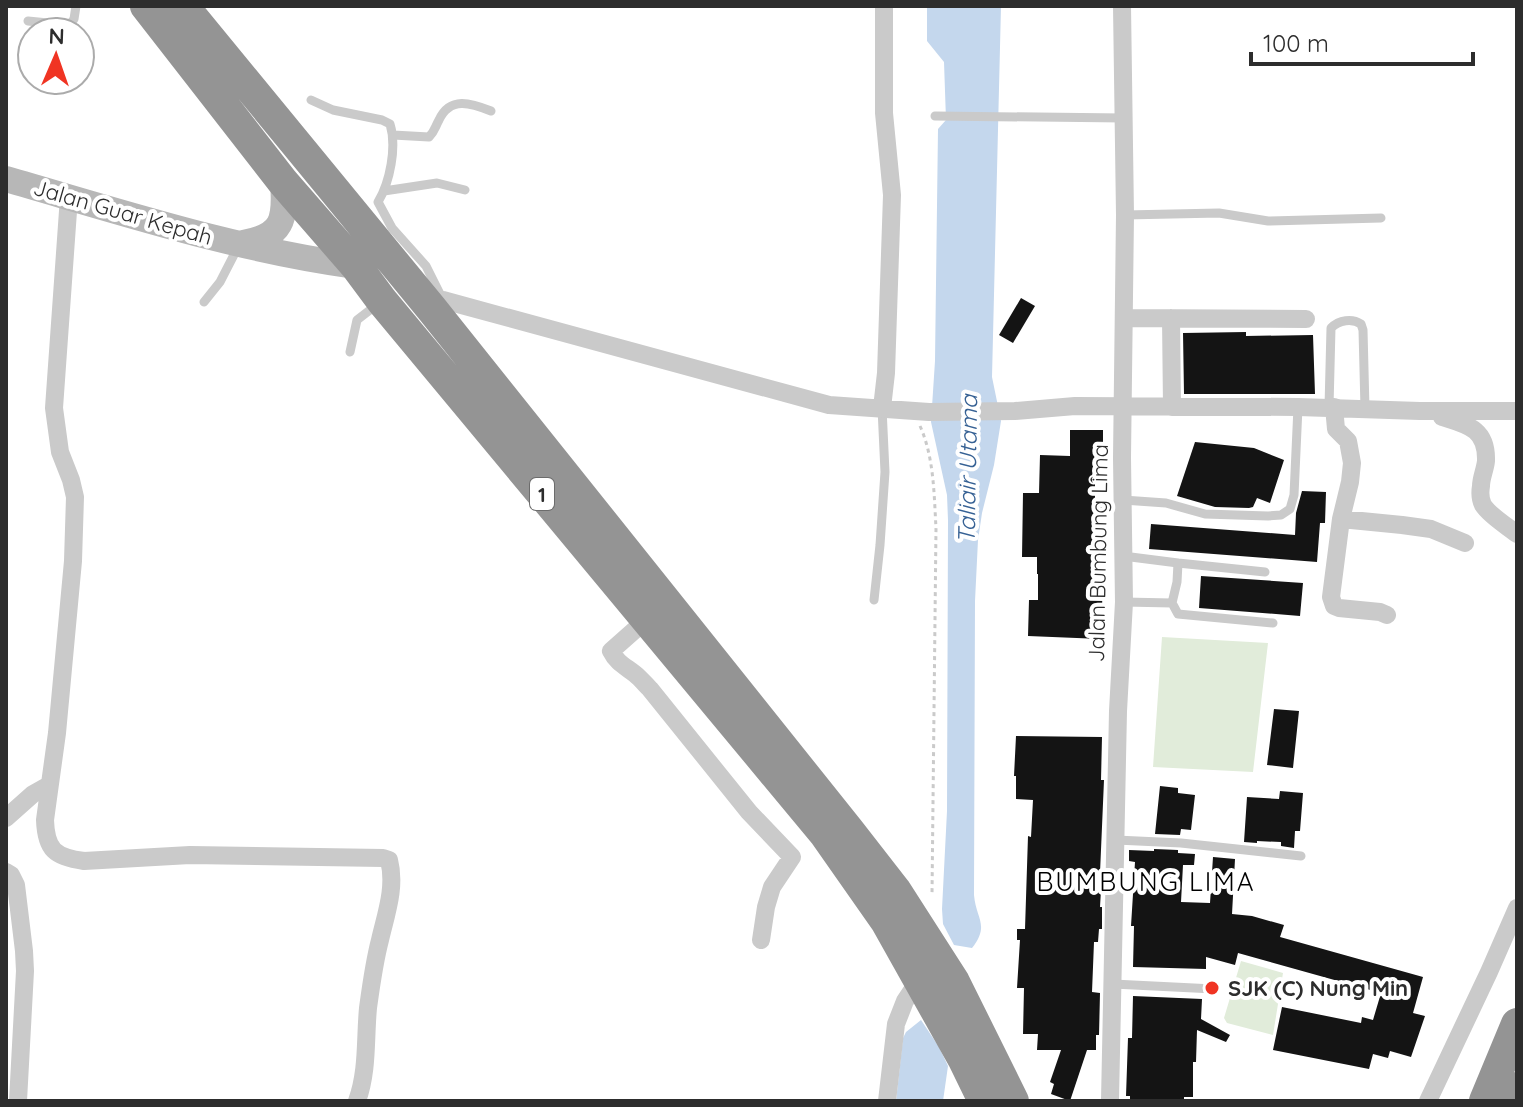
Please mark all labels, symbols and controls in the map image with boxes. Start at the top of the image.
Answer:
north arrow [16,16,96,96]
scale bar [1251,16,1473,66]
text: N [48,22,65,50]
text: 100 m [1263,28,1329,58]
street label: Jalan Guar Kepah [30,173,216,251]
water label: Taliair Utama [951,393,983,544]
street label: Jalan Bumbung Lima [1082,444,1114,662]
road number: 1 [530,478,554,510]
district label: BUMBUNG LIMA [1036,865,1256,898]
place label: SJK (C) Nung Min [1228,974,1408,1002]
marker: SJK (C) Nung Min [1203,979,1221,997]

